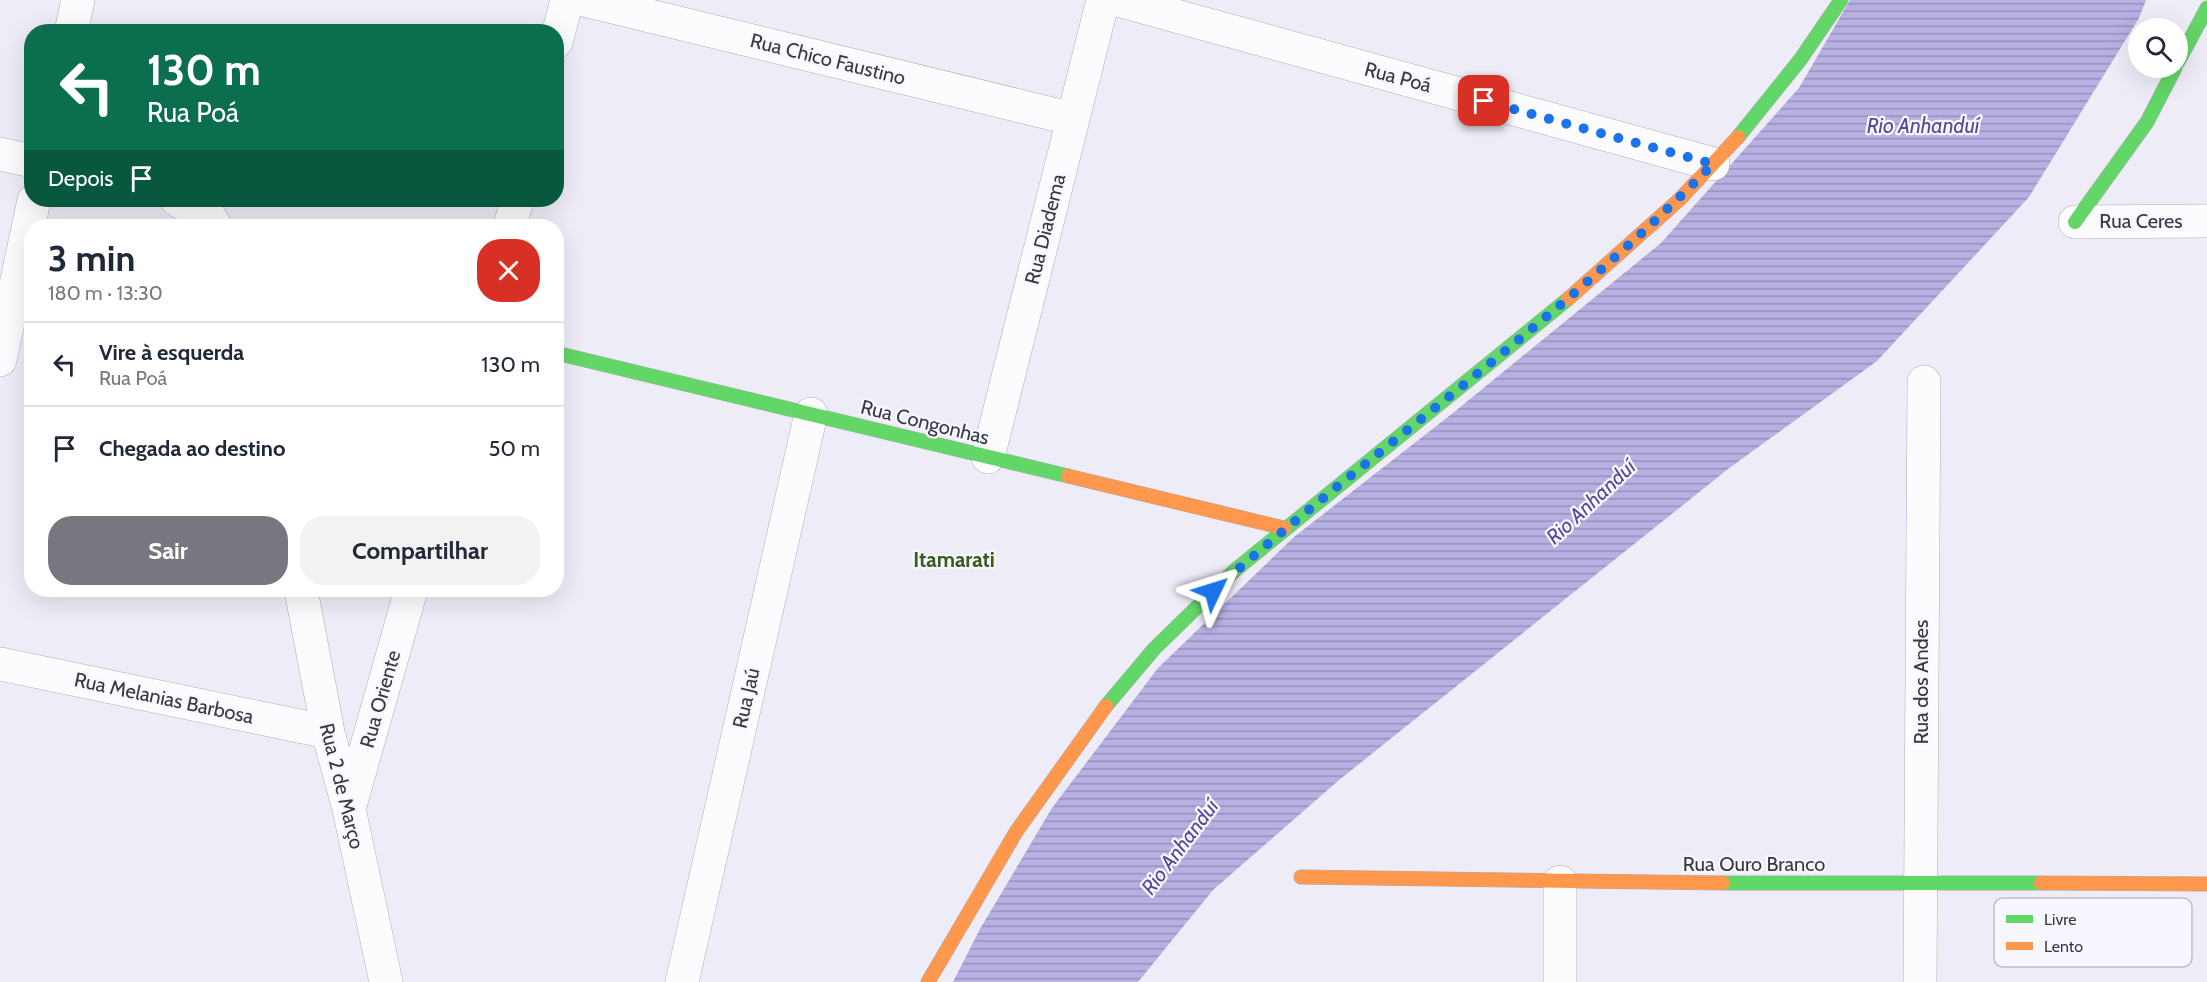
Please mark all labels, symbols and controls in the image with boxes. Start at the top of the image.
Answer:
map controls [2128,18,2188,78]
button: search [2128,18,2188,78]
street label: Rua Chico Faustino [748,28,908,90]
text: 130 m [147,44,261,96]
icon: left [48,48,126,126]
street label: Rua Poá [1362,57,1434,98]
pin [1458,75,1509,126]
icon: arrive [1467,84,1500,117]
text: Rua Poá [147,96,239,129]
water label: Rio Anhanduí [1867,113,1981,138]
icon: arrive [125,162,158,195]
text: Depois [48,165,113,192]
street label: Rua Diadema [1020,171,1070,287]
street label: Rua Ceres [2099,209,2183,233]
text: 3 min [48,236,135,280]
button: close [477,239,540,302]
text: 180 m · 13:30 [48,281,163,305]
text: Vire à esquerda [99,339,244,366]
icon: left [48,348,81,381]
text: 130 m [481,351,540,378]
text: Rua Poá [99,366,167,390]
street label: Rua Congonhas [858,394,992,450]
icon: arrive [48,432,81,465]
text: Chegada ao destino [99,435,285,462]
text: 50 m [488,435,540,462]
water label: Rio Anhanduí [1541,453,1641,549]
button: Sair [48,516,288,585]
button: Compartilhar [300,516,540,585]
district label: Itamarati [913,547,995,572]
position arrow [1181,559,1245,623]
street label: Rua dos Andes [1909,620,1933,744]
street label: Rua Oriente [355,647,405,751]
street label: Rua Jaú [727,665,765,731]
street label: Rua Melanias Barbosa [72,667,256,729]
street label: Rua 2 de Março [315,721,369,851]
water label: Rio Anhanduí [1136,793,1224,899]
street label: Rua Ouro Branco [1683,852,1825,876]
legend [1994,898,2192,967]
text: Livre [2044,910,2076,929]
text: Lento [2044,937,2083,956]

